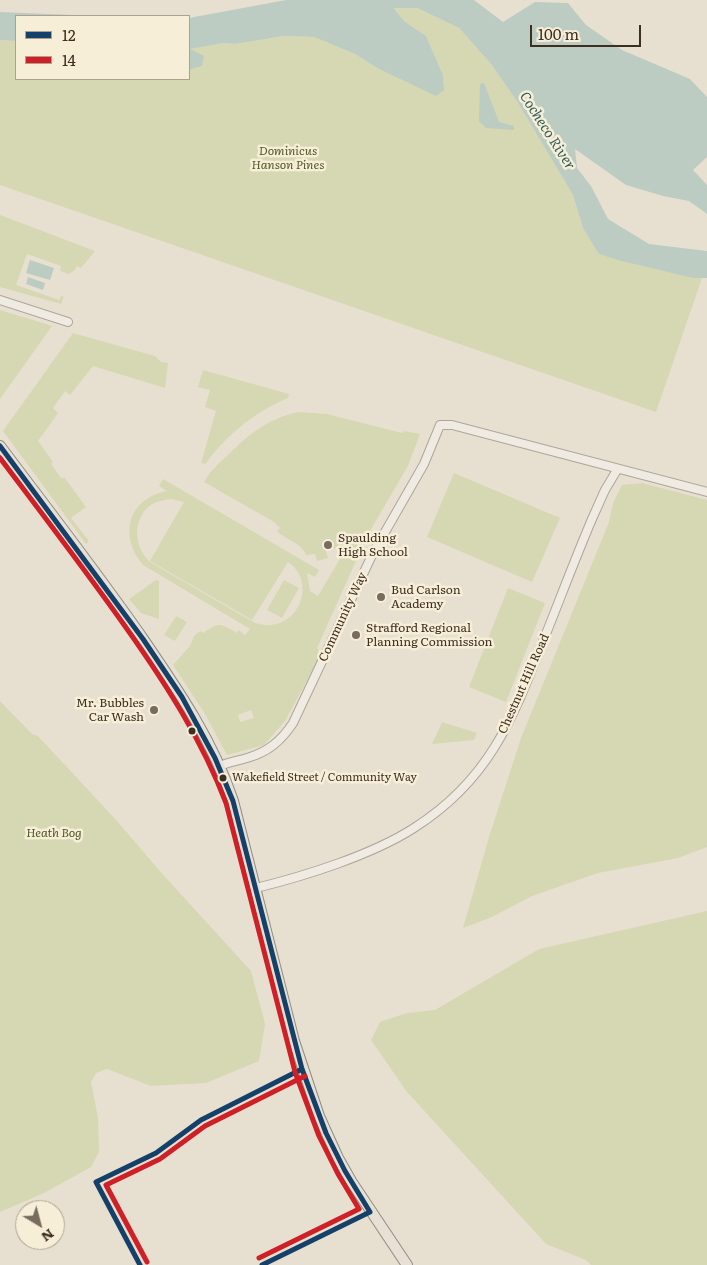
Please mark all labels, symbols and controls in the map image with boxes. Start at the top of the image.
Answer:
legend [15,15,190,80]
scale bar [532,15,643,47]
text: 100 m [538,22,579,45]
text: 12 [62,23,76,46]
text: 14 [62,48,76,71]
water label: Cocheco River [516,89,578,173]
park label: Dominicus Hanson Pines [252,144,324,172]
place label: Spaulding High School [338,531,408,559]
marker: Spaulding High School [322,539,334,551]
street label: Community Way [316,570,370,664]
place label: Bud Carlson Academy [391,583,461,611]
marker: Bud Carlson Academy [375,591,387,603]
place label: Strafford Regional Planning Commission [366,621,493,649]
marker: Strafford Regional Planning Commission [350,629,362,641]
street label: Chestnut Hill Road [495,632,553,736]
place label: Mr. Bubbles Car Wash [76,696,144,724]
marker: Mr. Bubbles Car Wash [148,704,160,716]
unlabelled marker [187,726,197,736]
place label: Wakefield Street / Community Way [232,771,417,785]
marker: Wakefield Street / Community Way [218,773,228,783]
park label: Heath Bog [26,826,82,840]
north arrow [15,1200,65,1250]
text: N [38,1225,59,1248]

